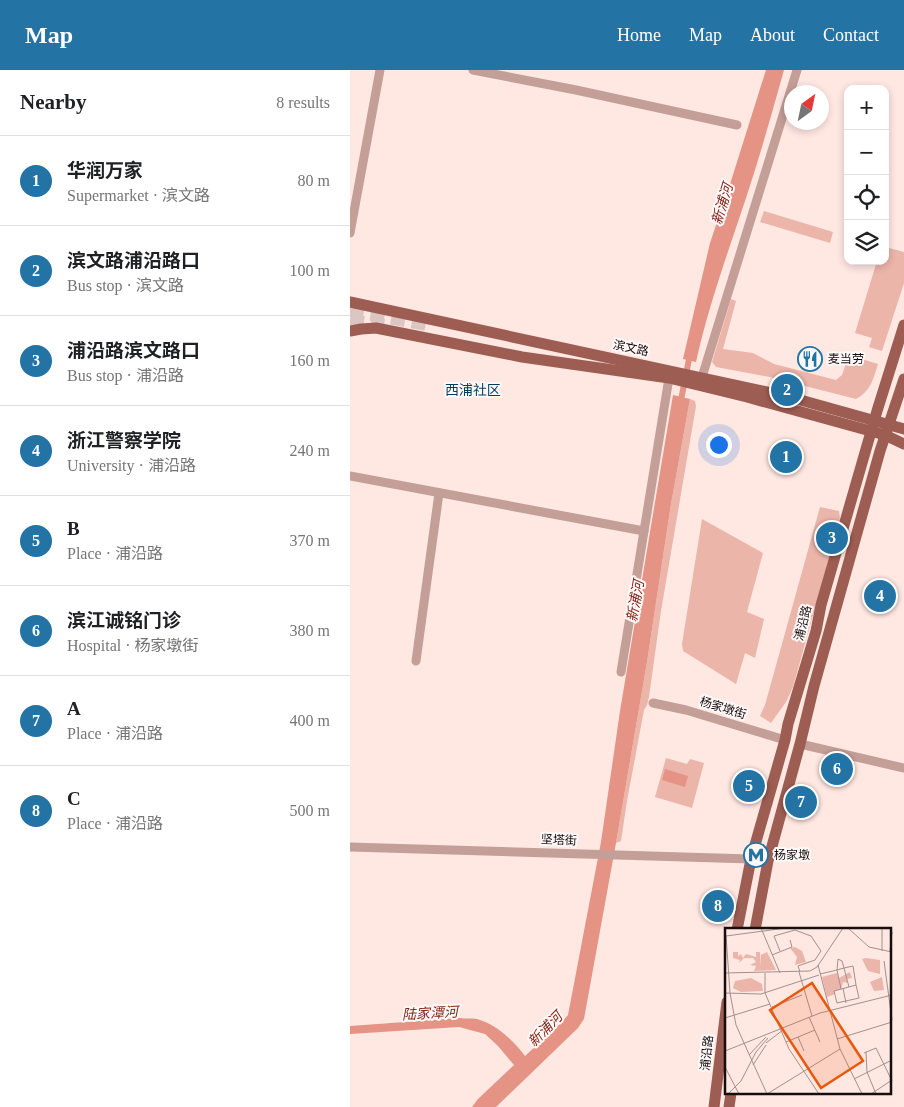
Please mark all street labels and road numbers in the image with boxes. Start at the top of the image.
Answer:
street label: 滨文路 [612,337,650,359]
street label: 浦沿路 [792,604,814,642]
street label: 杨家墩街 [698,694,748,722]
street label: 坚塔街 [541,832,577,848]
street label: 浦沿路 [698,1034,716,1072]

